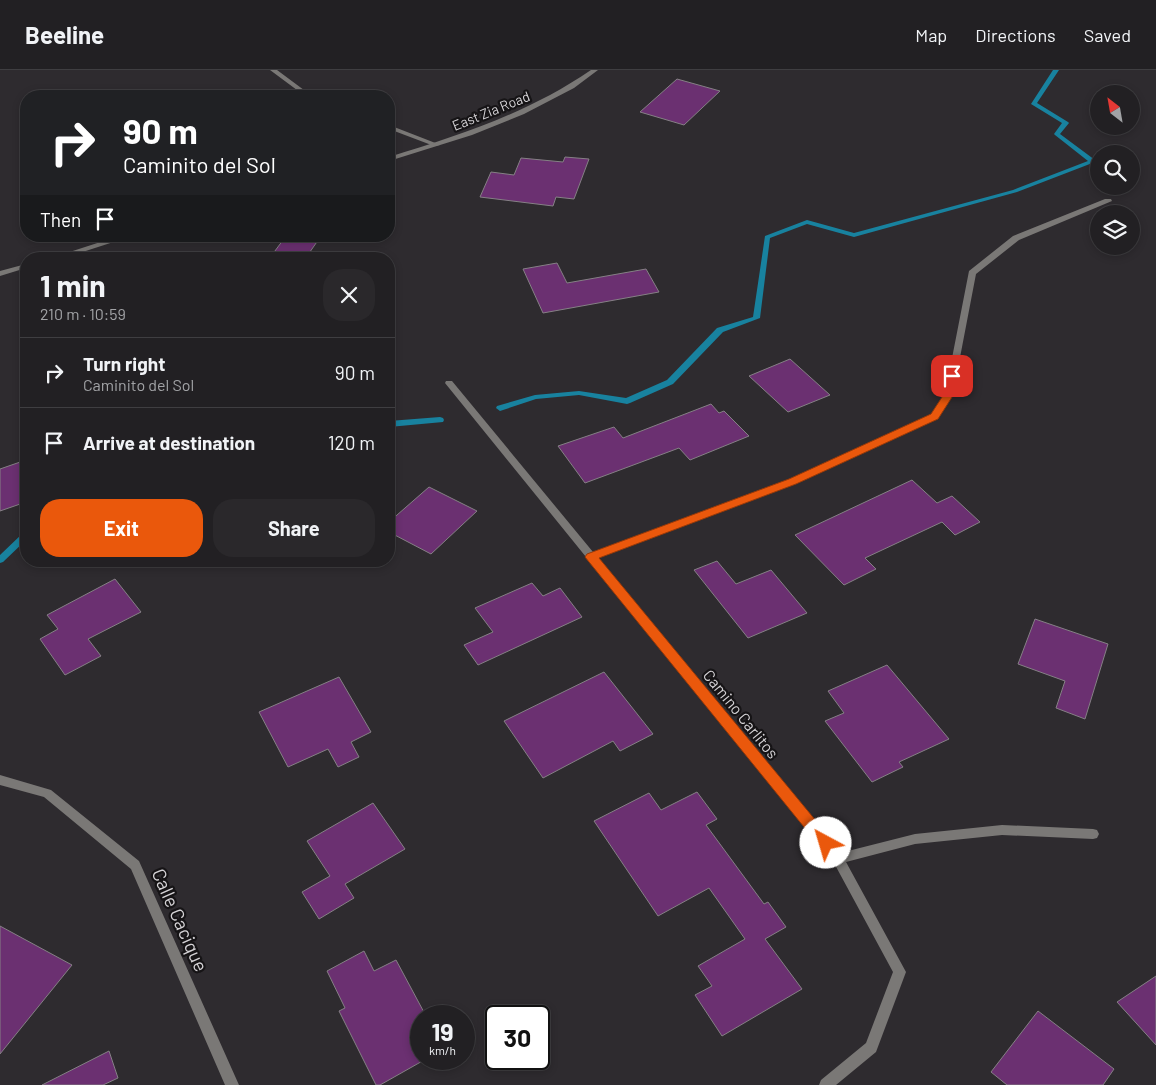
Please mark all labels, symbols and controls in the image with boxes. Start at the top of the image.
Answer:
text: Beeline [25,20,104,49]
text: Map [915,24,947,46]
text: Directions [975,24,1056,46]
text: Saved [1084,24,1131,46]
north arrow [1090,85,1140,135]
map controls [1090,85,1140,255]
street label: East Zia Road [449,87,532,134]
text: 90 m [123,109,198,151]
icon: right [40,110,105,175]
button: search [1090,145,1140,195]
text: Caminito del Sol [123,151,276,177]
icon: arrive [91,205,119,233]
button: layers [1090,205,1140,255]
text: Then [40,208,81,231]
text: 1 min [40,267,106,303]
button: close [323,269,375,321]
text: 210 m · 10:59 [40,304,126,323]
text: Turn right [83,352,165,375]
pin [931,355,973,397]
icon: right [40,359,68,387]
text: 90 m [335,361,375,384]
icon: arrive [938,362,966,390]
text: Caminito del Sol [83,375,194,394]
icon: arrive [40,429,68,457]
text: Arrive at destination [83,431,255,454]
text: 120 m [328,431,375,454]
button: Exit [40,499,203,557]
button: Share [213,499,375,557]
street label: Camino Carlitos [700,665,783,762]
position arrow [799,816,851,868]
street label: Calle Cacique [147,865,213,975]
speed limit sign: 30 [485,1005,550,1070]
text: 19 [431,1016,454,1046]
text: km/h [429,1043,456,1057]

